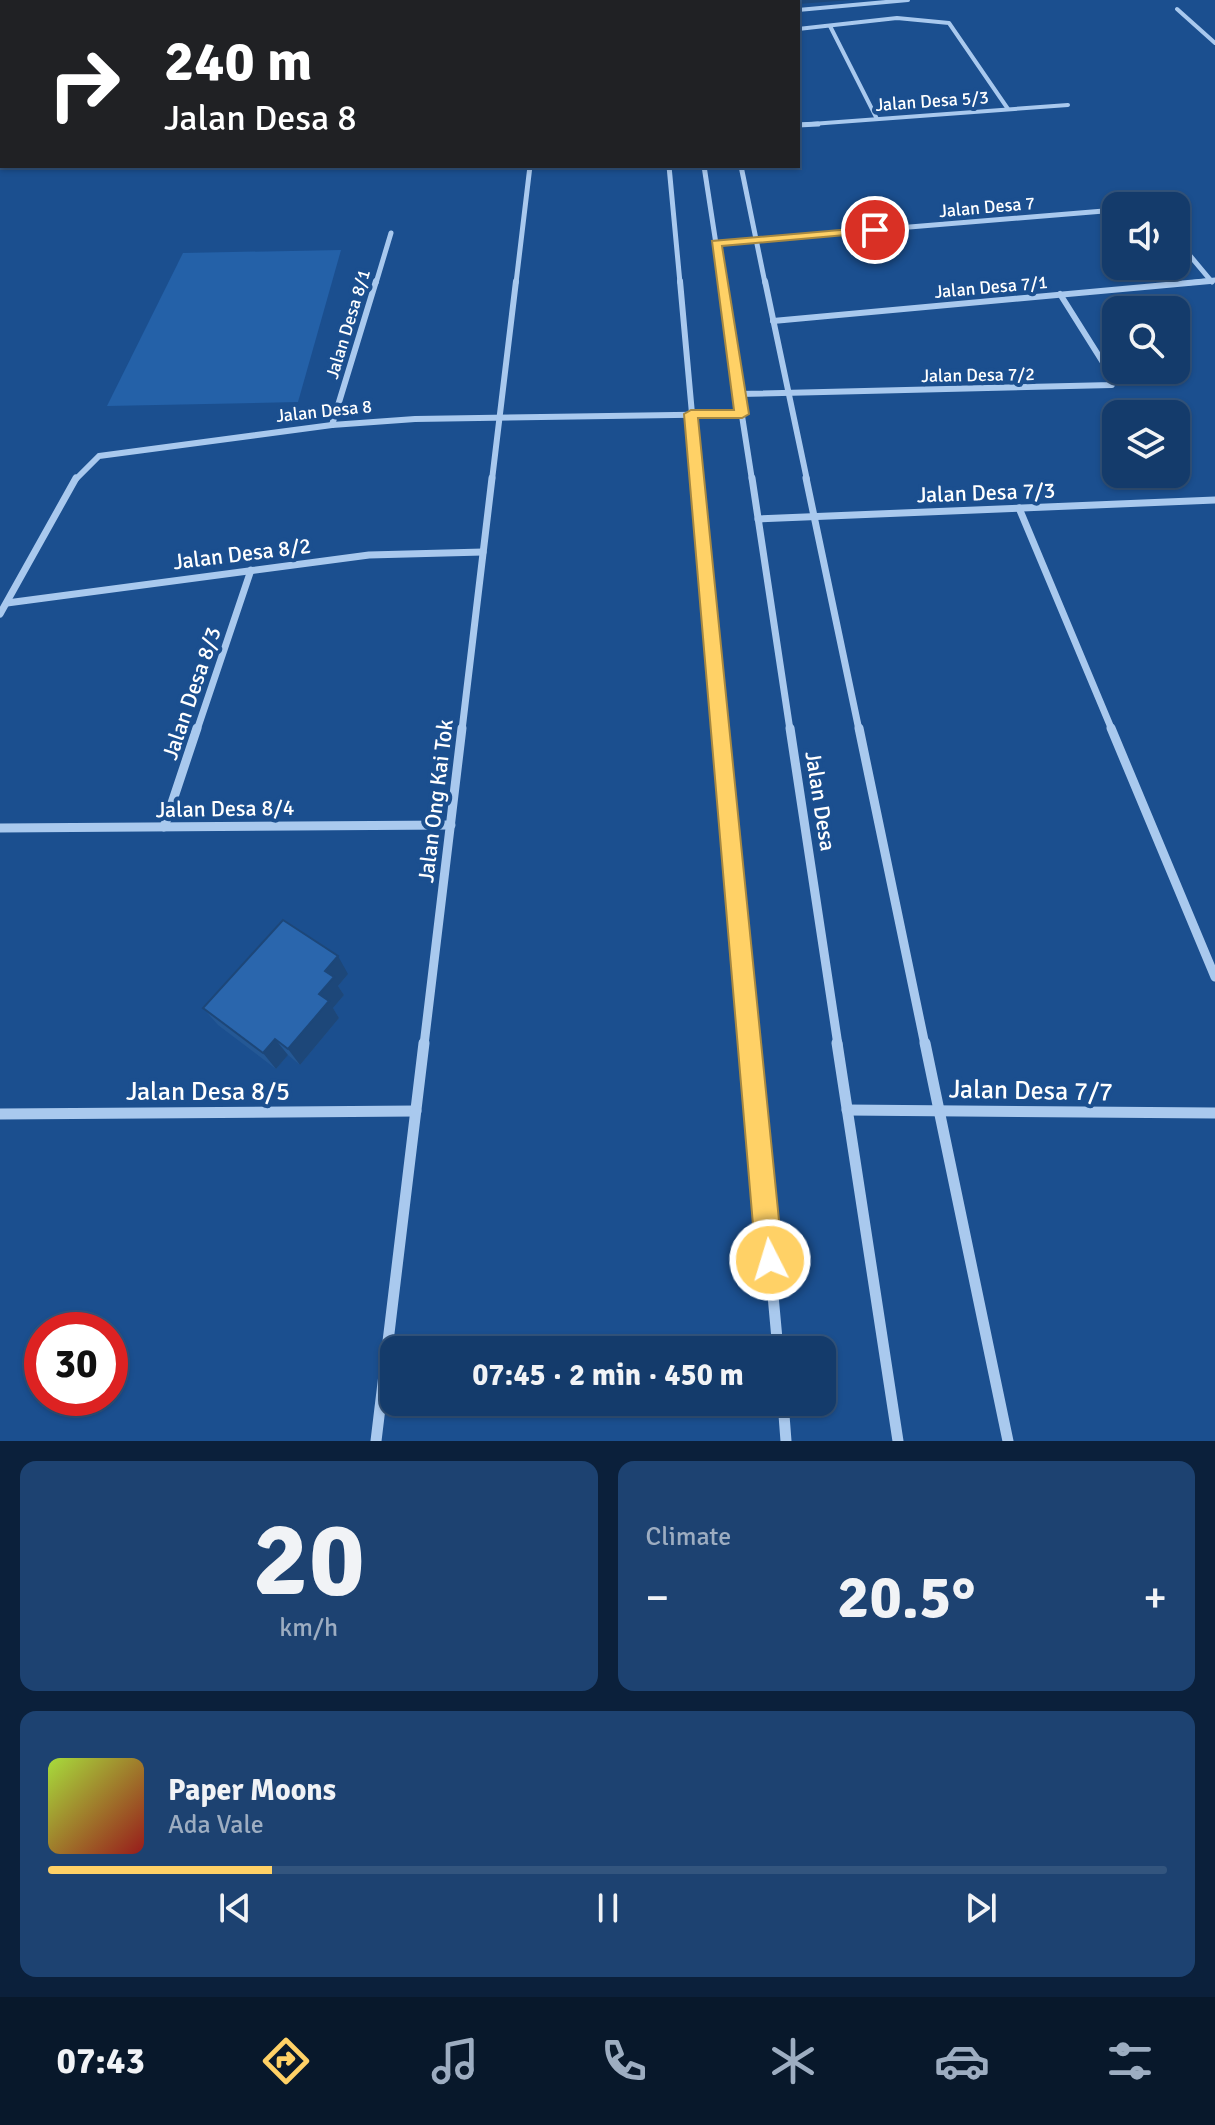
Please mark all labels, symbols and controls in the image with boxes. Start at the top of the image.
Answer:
text: 240 m [164,27,312,96]
icon: right [32,32,136,136]
street label: Jalan Desa 5/3 [875,86,989,116]
text: Jalan Desa 8 [164,96,357,141]
street label: Jalan Desa 7 [938,192,1036,222]
map controls [1102,192,1190,488]
button: sound [1102,192,1190,280]
pin [841,196,909,264]
icon: arrive [853,208,897,252]
street label: Jalan Desa 8/1 [321,266,375,382]
street label: Jalan Desa 7/1 [933,271,1049,303]
button: search [1102,296,1190,384]
street label: Jalan Desa 7/2 [921,363,1035,387]
street label: Jalan Desa 8 [275,395,373,427]
button: layers [1102,400,1190,488]
street label: Jalan Desa 7/3 [916,477,1056,508]
street label: Jalan Desa 8/2 [172,532,313,575]
street label: Jalan Desa 8/3 [156,623,227,763]
street label: Jalan Ong Kai Tok [412,718,459,884]
street label: Jalan Desa [799,749,842,853]
street label: Jalan Desa 8/4 [155,794,295,823]
street label: Jalan Desa 7/7 [949,1074,1113,1108]
street label: Jalan Desa 8/5 [126,1076,290,1108]
position arrow [728,1218,812,1302]
speed limit sign: 30 [24,1312,128,1416]
text: 07:45 · 2 min · 450 m [472,1357,744,1394]
text: 20 [253,1496,365,1624]
text: Climate [646,1521,731,1553]
text: 20.5° [837,1561,975,1635]
text: − [646,1571,669,1625]
text: + [1143,1571,1167,1625]
text: km/h [279,1612,338,1644]
text: Paper Moons [168,1772,336,1809]
text: Ada Vale [168,1809,264,1841]
icon: previous [213,1886,257,1930]
icon: pause [586,1886,630,1930]
icon: next [959,1886,1003,1930]
icon: directions [258,2033,314,2089]
icon: music [427,2033,483,2089]
icon: phone [596,2033,652,2089]
icon: climate [765,2033,821,2089]
icon: car [934,2033,990,2089]
icon: filters [1102,2033,1158,2089]
text: 07:43 [56,2039,145,2084]

